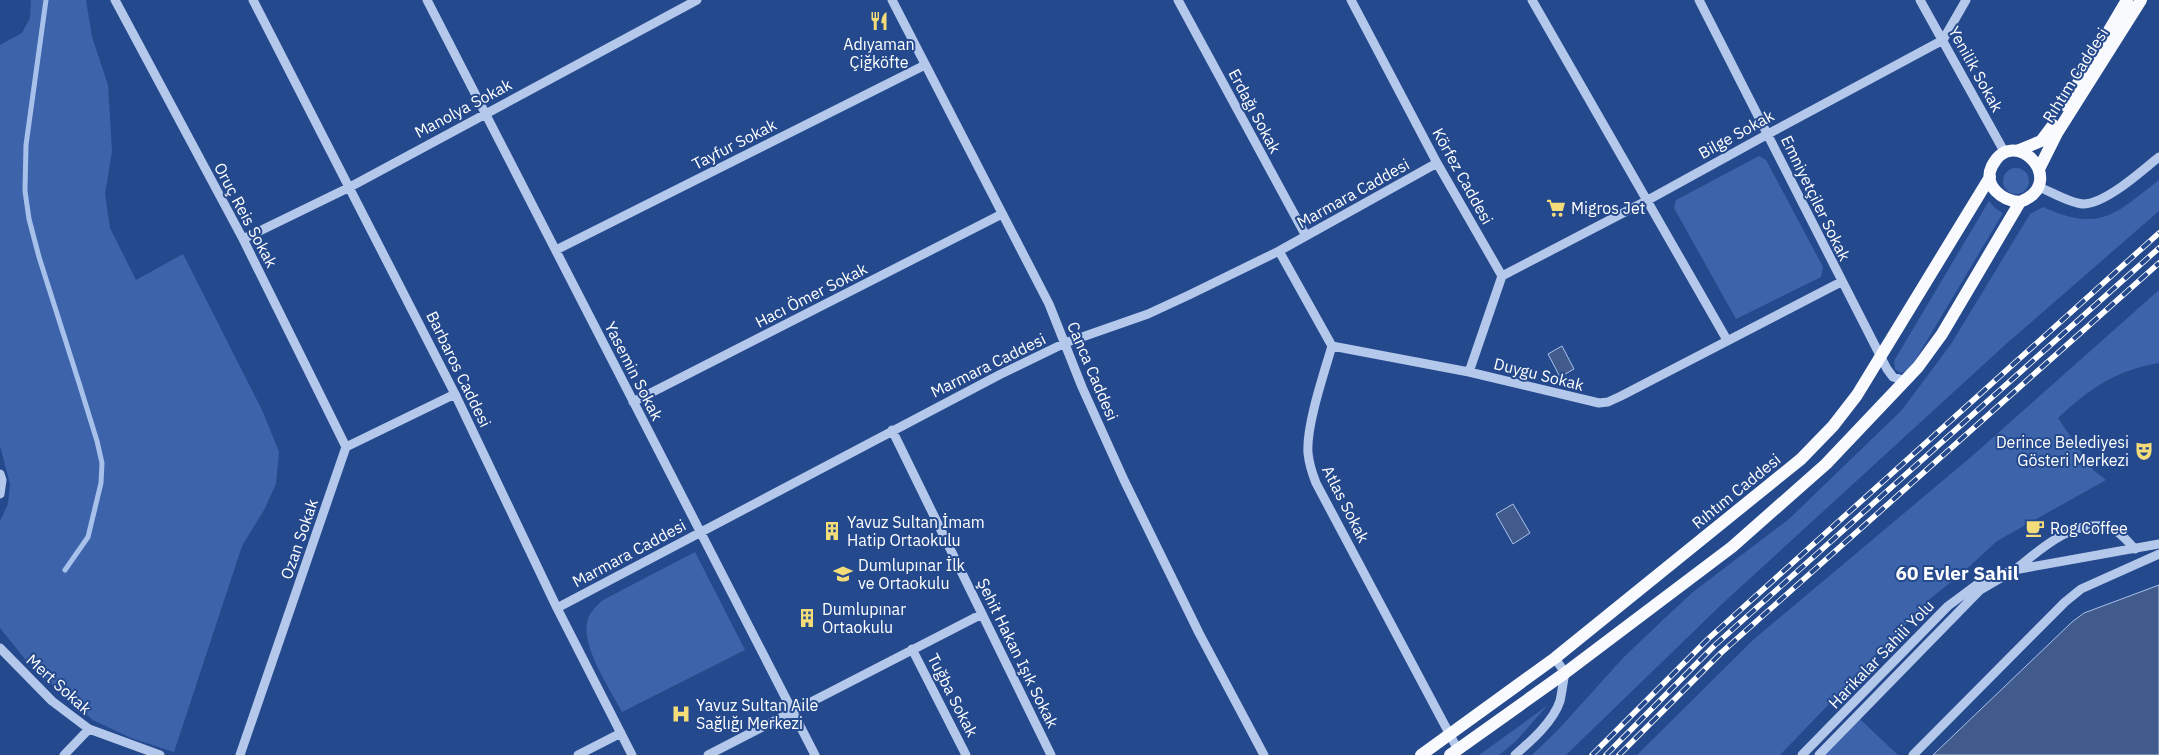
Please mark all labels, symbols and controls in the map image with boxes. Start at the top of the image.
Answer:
restaurant icon: Adıyaman Çiğköfte [868,10,890,32]
street label: Yenilik Sokak [1944,23,2008,116]
street label: Rıhtım Caddesi [2038,24,2112,126]
place label: Adıyaman Çiğköfte [843,34,915,72]
street label: Erdağı Sokak [1224,65,1286,157]
street label: Manolya Sokak [411,74,516,142]
street label: Bilge Sokak [1695,105,1778,163]
street label: Tayfur Sokak [688,114,780,174]
street label: Körfez Caddesi [1428,124,1498,228]
street label: Emniyetçiler Sokak [1777,132,1855,264]
street label: Marmara Caddesi [1293,154,1413,232]
street label: Oruç Reis Sokak [210,159,282,271]
supermarket icon: Migros Jet [1545,197,1567,219]
place label: Migros Jet [1571,198,1645,218]
street label: Hacı Ömer Sokak [752,258,871,332]
street label: Barbaros Caddesi [422,308,496,430]
street label: Yasemin Sokak [601,318,668,424]
street label: Canca Caddesi [1063,319,1123,423]
street label: Marmara Caddesi [927,328,1049,402]
street label: Duygu Sokak [1492,353,1587,395]
place label: Derince Belediyesi Gösteri Merkezi [1996,432,2129,470]
theatre icon: Derince Belediyesi Gösteri Merkezi [2133,440,2155,462]
street label: Rıhtım Caddesi [1688,449,1784,533]
street label: Atlas Sokak [1318,462,1374,546]
street label: Ozan Sokak [276,496,322,582]
place label: Yavuz Sultan İmam Hatip Ortaokulu [847,512,985,550]
street label: Marmara Caddesi [569,515,689,591]
cafe icon: Rog Coffee [2024,517,2046,539]
place label: Rog Coffee [2050,518,2128,538]
building icon: Yavuz Sultan İmam Hatip Ortaokulu [821,520,843,542]
place label: Dumlupınar İlk ve Ortaokulu [858,555,966,593]
district label: 60 Evler Sahil [1896,561,2019,585]
school or university icon: Dumlupınar İlk ve Ortaokulu [832,563,854,585]
street label: Şehit Hakan Işık Sokak [973,575,1063,732]
street label: Harikalar Sahili Yolu [1824,596,1938,712]
place label: Dumlupınar Ortaokulu [822,599,906,637]
building icon: Dumlupınar Ortaokulu [796,607,818,629]
street label: Mert Sokak [22,650,96,719]
street label: Tuğba Sokak [923,650,983,741]
place label: Yavuz Sultan Aile Sağlığı Merkezi [696,695,819,733]
hospital icon: Yavuz Sultan Aile Sağlığı Merkezi [670,703,692,725]

